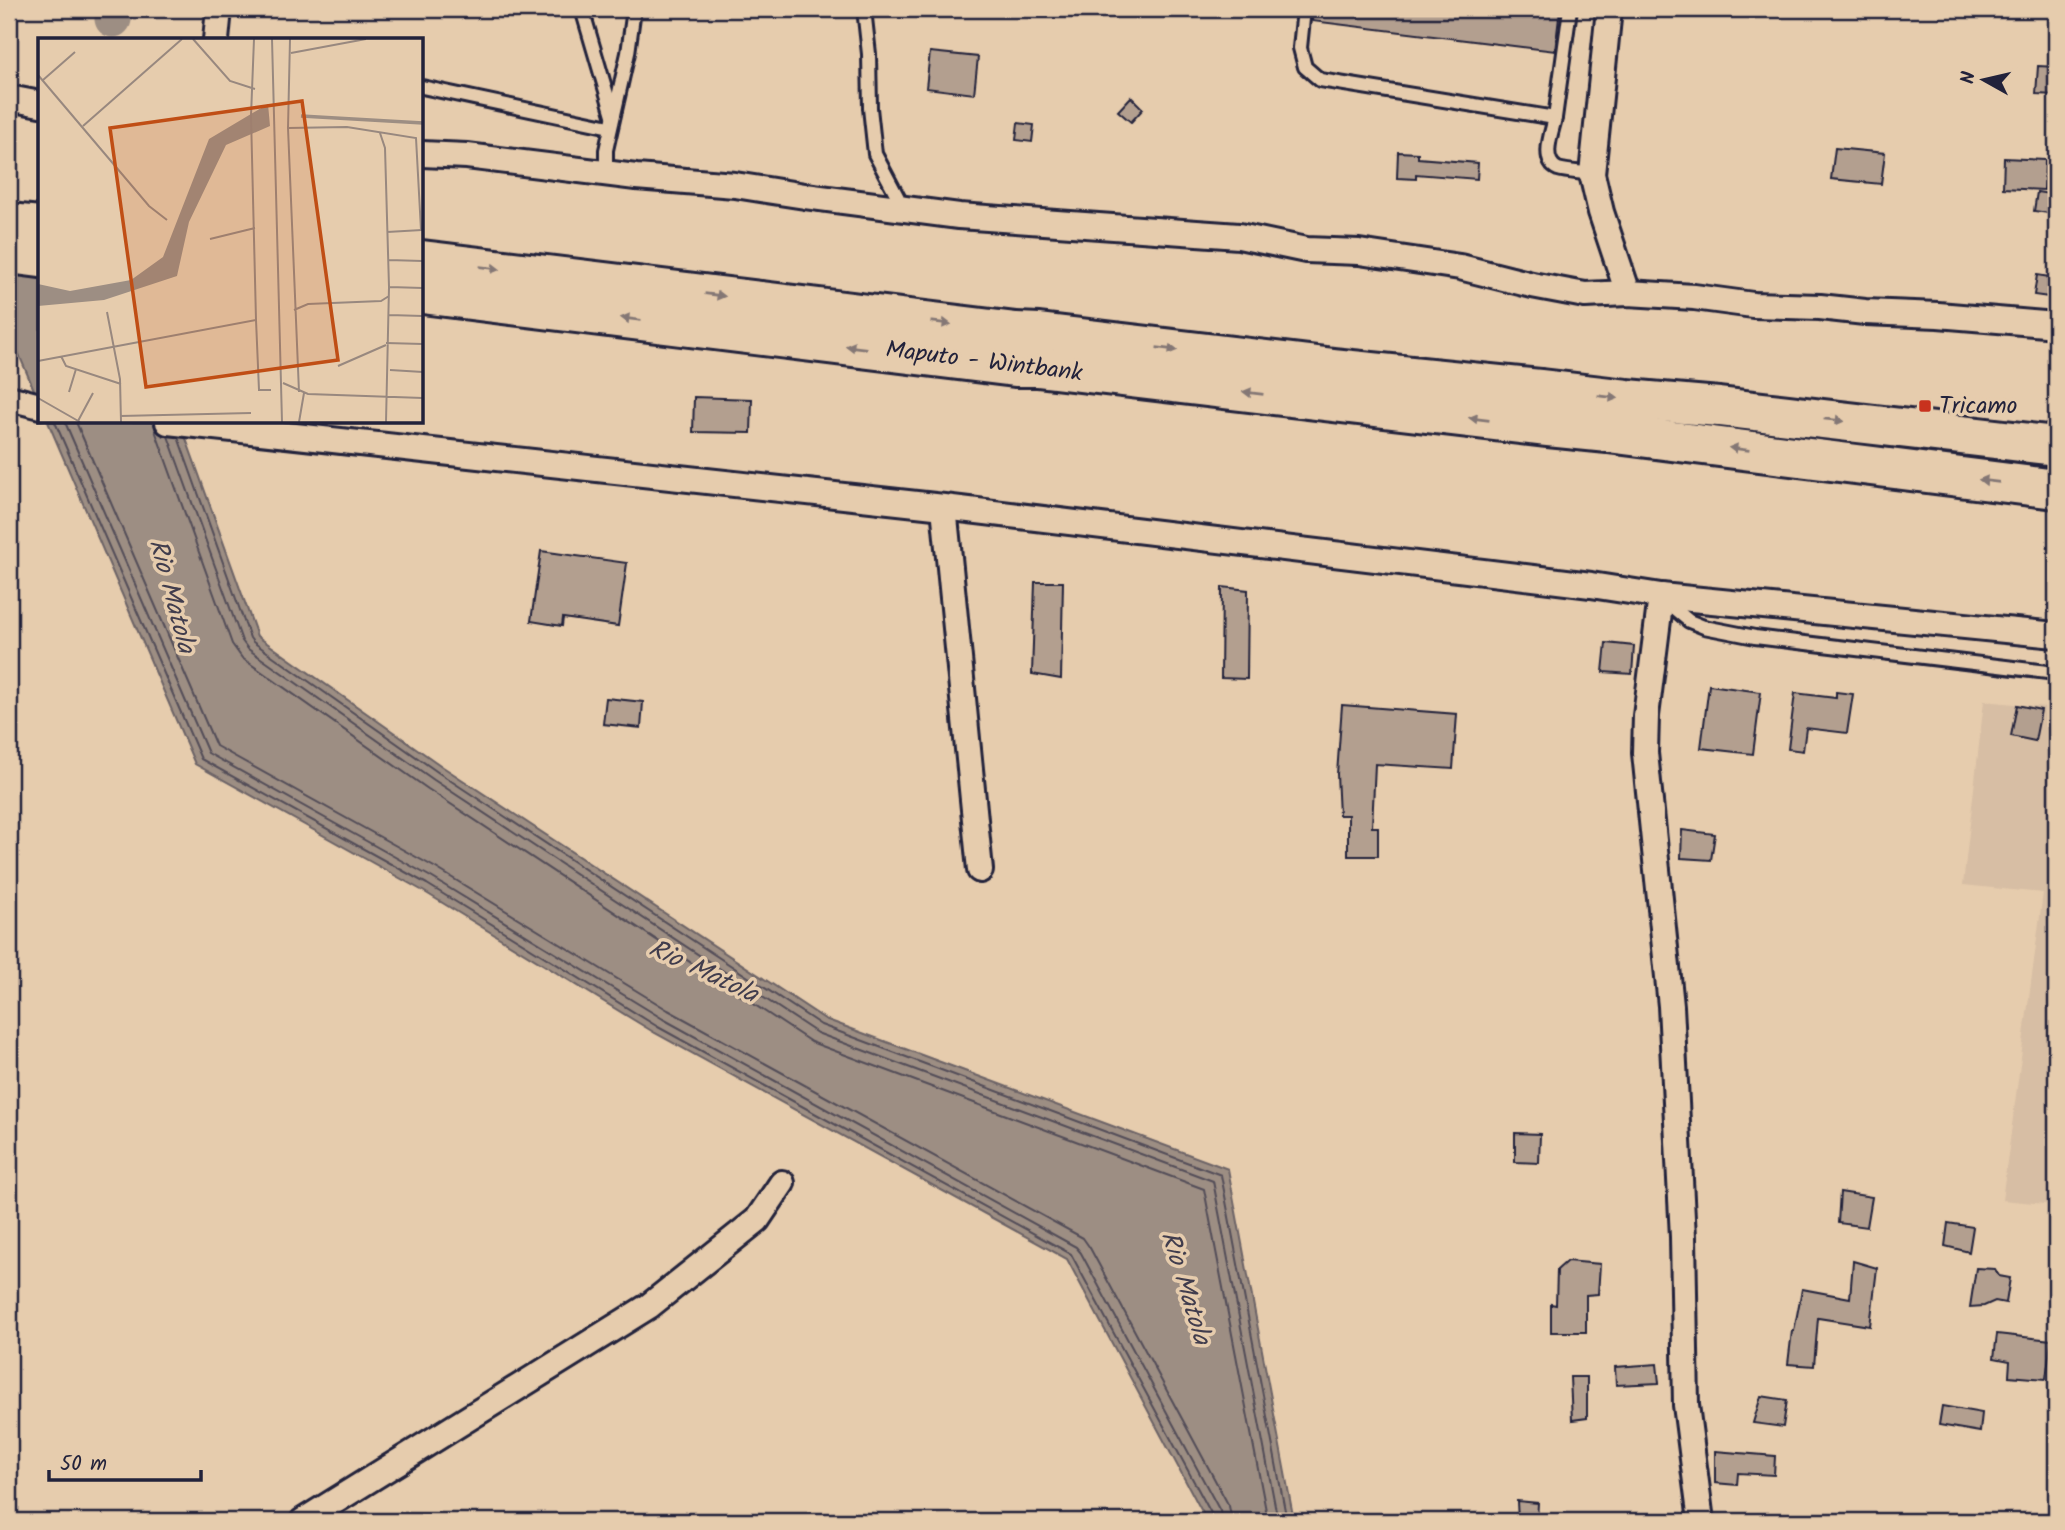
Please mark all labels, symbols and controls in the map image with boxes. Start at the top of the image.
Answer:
inset map [38,38,424,424]
north arrow [1950,46,2020,116]
text: N [1953,70,1985,86]
one-way arrow [479,262,501,273]
one-way arrow [705,289,727,300]
one-way arrow [619,313,641,324]
one-way arrow [930,318,952,329]
street label: Maputo - Wintbank [883,331,1085,394]
one-way arrow [845,341,867,352]
one-way arrow [1156,343,1178,354]
one-way arrow [1241,387,1263,398]
place label: Tricamo [1939,387,2018,426]
one-way arrow [1597,391,1619,402]
marker: Tricamo [1917,398,1933,414]
one-way arrow [1467,414,1489,425]
one-way arrow [1823,415,1845,426]
one-way arrow [1727,443,1749,454]
one-way arrow [1977,475,1999,486]
water label: Rio Matola [136,534,207,660]
water label: Rio Matola [641,928,766,1016]
water label: Rio Matola [1148,1226,1223,1352]
scale bar [49,1439,201,1483]
text: 50 m [60,1448,107,1481]

